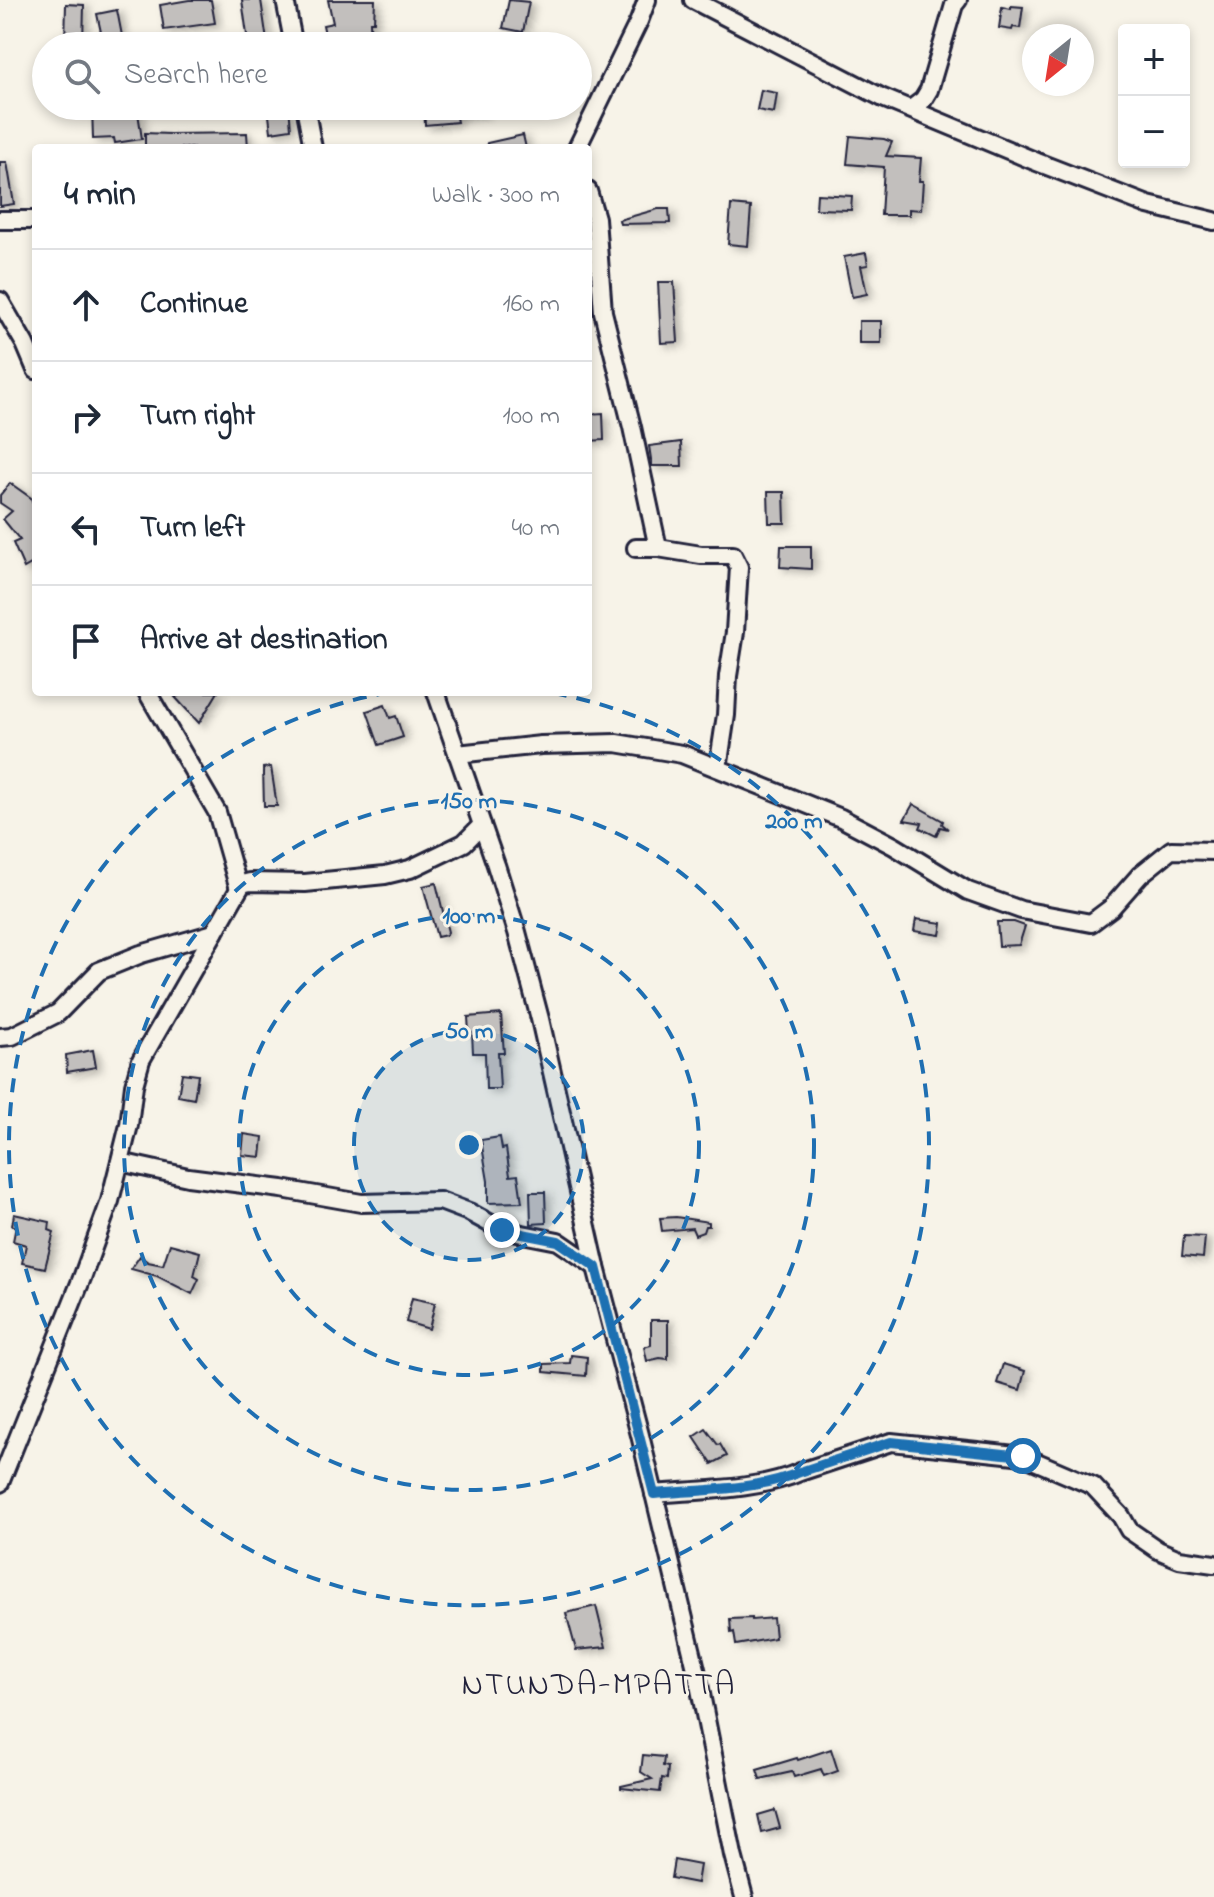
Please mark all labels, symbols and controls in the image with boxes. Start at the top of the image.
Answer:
north arrow [1022,24,1094,96]
map controls [1118,24,1190,168]
button: + [1118,24,1190,96]
search box [32,32,592,120]
icon: search [60,54,104,98]
text: Search here [124,54,268,98]
button: − [1118,96,1190,168]
text: 4 min [64,171,136,221]
text: Walk · 300 m [432,177,560,215]
icon: ahead [64,283,108,327]
text: Continue [140,283,248,327]
text: 160 m [502,286,560,324]
icon: right [64,395,108,439]
text: Turn right [140,395,255,439]
text: 100 m [503,398,560,436]
icon: left [64,507,108,551]
text: Turn left [140,507,245,551]
text: 40 m [511,510,560,548]
icon: arrive [64,619,108,663]
text: Arrive at destination [140,619,388,663]
text: 150 m [441,785,498,820]
text: 200 m [764,805,823,840]
text: 100 m [443,900,496,935]
text: 50 m [445,1015,494,1050]
centre of rings [455,1131,483,1159]
route end [484,1212,520,1248]
route start [1005,1438,1041,1474]
district label: NTUNDA-MPATTA [461,1663,737,1710]

